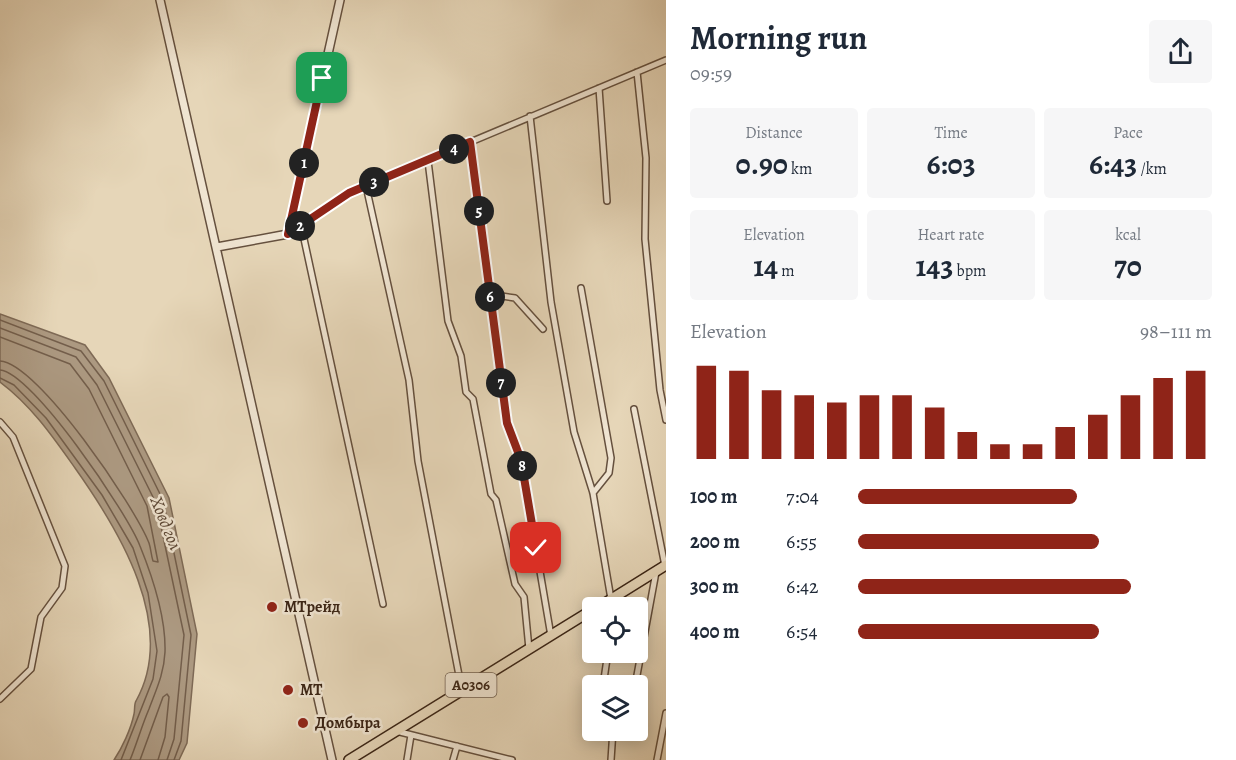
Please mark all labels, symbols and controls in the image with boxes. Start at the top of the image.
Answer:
text: Morning run [690,15,867,60]
button: share [1149,20,1212,83]
pin [296,52,347,103]
text: 09:59 [690,60,732,87]
icon: arrive [305,61,338,94]
text: Distance [745,122,803,144]
text: Time [934,122,968,144]
text: Pace [1113,122,1143,144]
pin: 4 [439,134,469,164]
text: 4 [450,138,458,160]
text: 0.90 [736,144,788,184]
text: 6:03 [926,144,976,184]
text: 6:43 [1089,144,1137,184]
pin: 1 [289,148,319,178]
text: 1 [301,152,307,174]
text: km [788,158,812,180]
text: /km [1137,158,1167,180]
pin: 3 [359,167,389,197]
text: 3 [371,171,377,193]
pin: 5 [464,196,494,226]
text: 5 [476,200,482,222]
pin: 2 [285,211,315,241]
text: 2 [296,215,304,237]
text: Elevation [743,224,805,246]
text: Heart rate [918,224,984,246]
text: kcal [1115,224,1141,246]
text: 14 [753,246,778,286]
text: 143 [916,246,953,286]
text: 70 [1114,246,1142,286]
text: m [778,260,795,282]
text: bpm [953,260,986,282]
pin: 6 [475,282,505,312]
text: 6 [486,286,494,308]
text: Elevation [690,318,767,345]
text: 98–111 m [1140,318,1212,345]
pin: 7 [486,368,516,398]
text: 7 [498,372,504,394]
pin: 8 [507,451,537,481]
text: 8 [518,455,526,477]
text: 100 m [690,483,738,510]
text: 7:04 [786,483,819,510]
water label: Ховд гол [144,492,188,553]
pin [510,522,561,573]
text: 200 m [690,528,740,555]
text: 6:55 [786,528,817,555]
icon: check [519,531,552,564]
text: 300 m [690,573,739,600]
text: 6:42 [786,573,819,600]
place label: MTрейд [284,596,340,618]
map controls [582,597,648,741]
button: locate [582,597,648,663]
marker: MTрейд [265,600,279,614]
text: 400 m [690,618,740,645]
text: 6:54 [786,618,818,645]
road number: A0306 [446,673,496,697]
button: layers [582,675,648,741]
place label: МТ [300,679,322,701]
marker: МТ [281,683,295,697]
place label: Домбыра [315,712,381,734]
marker: Домбыра [296,716,310,730]

